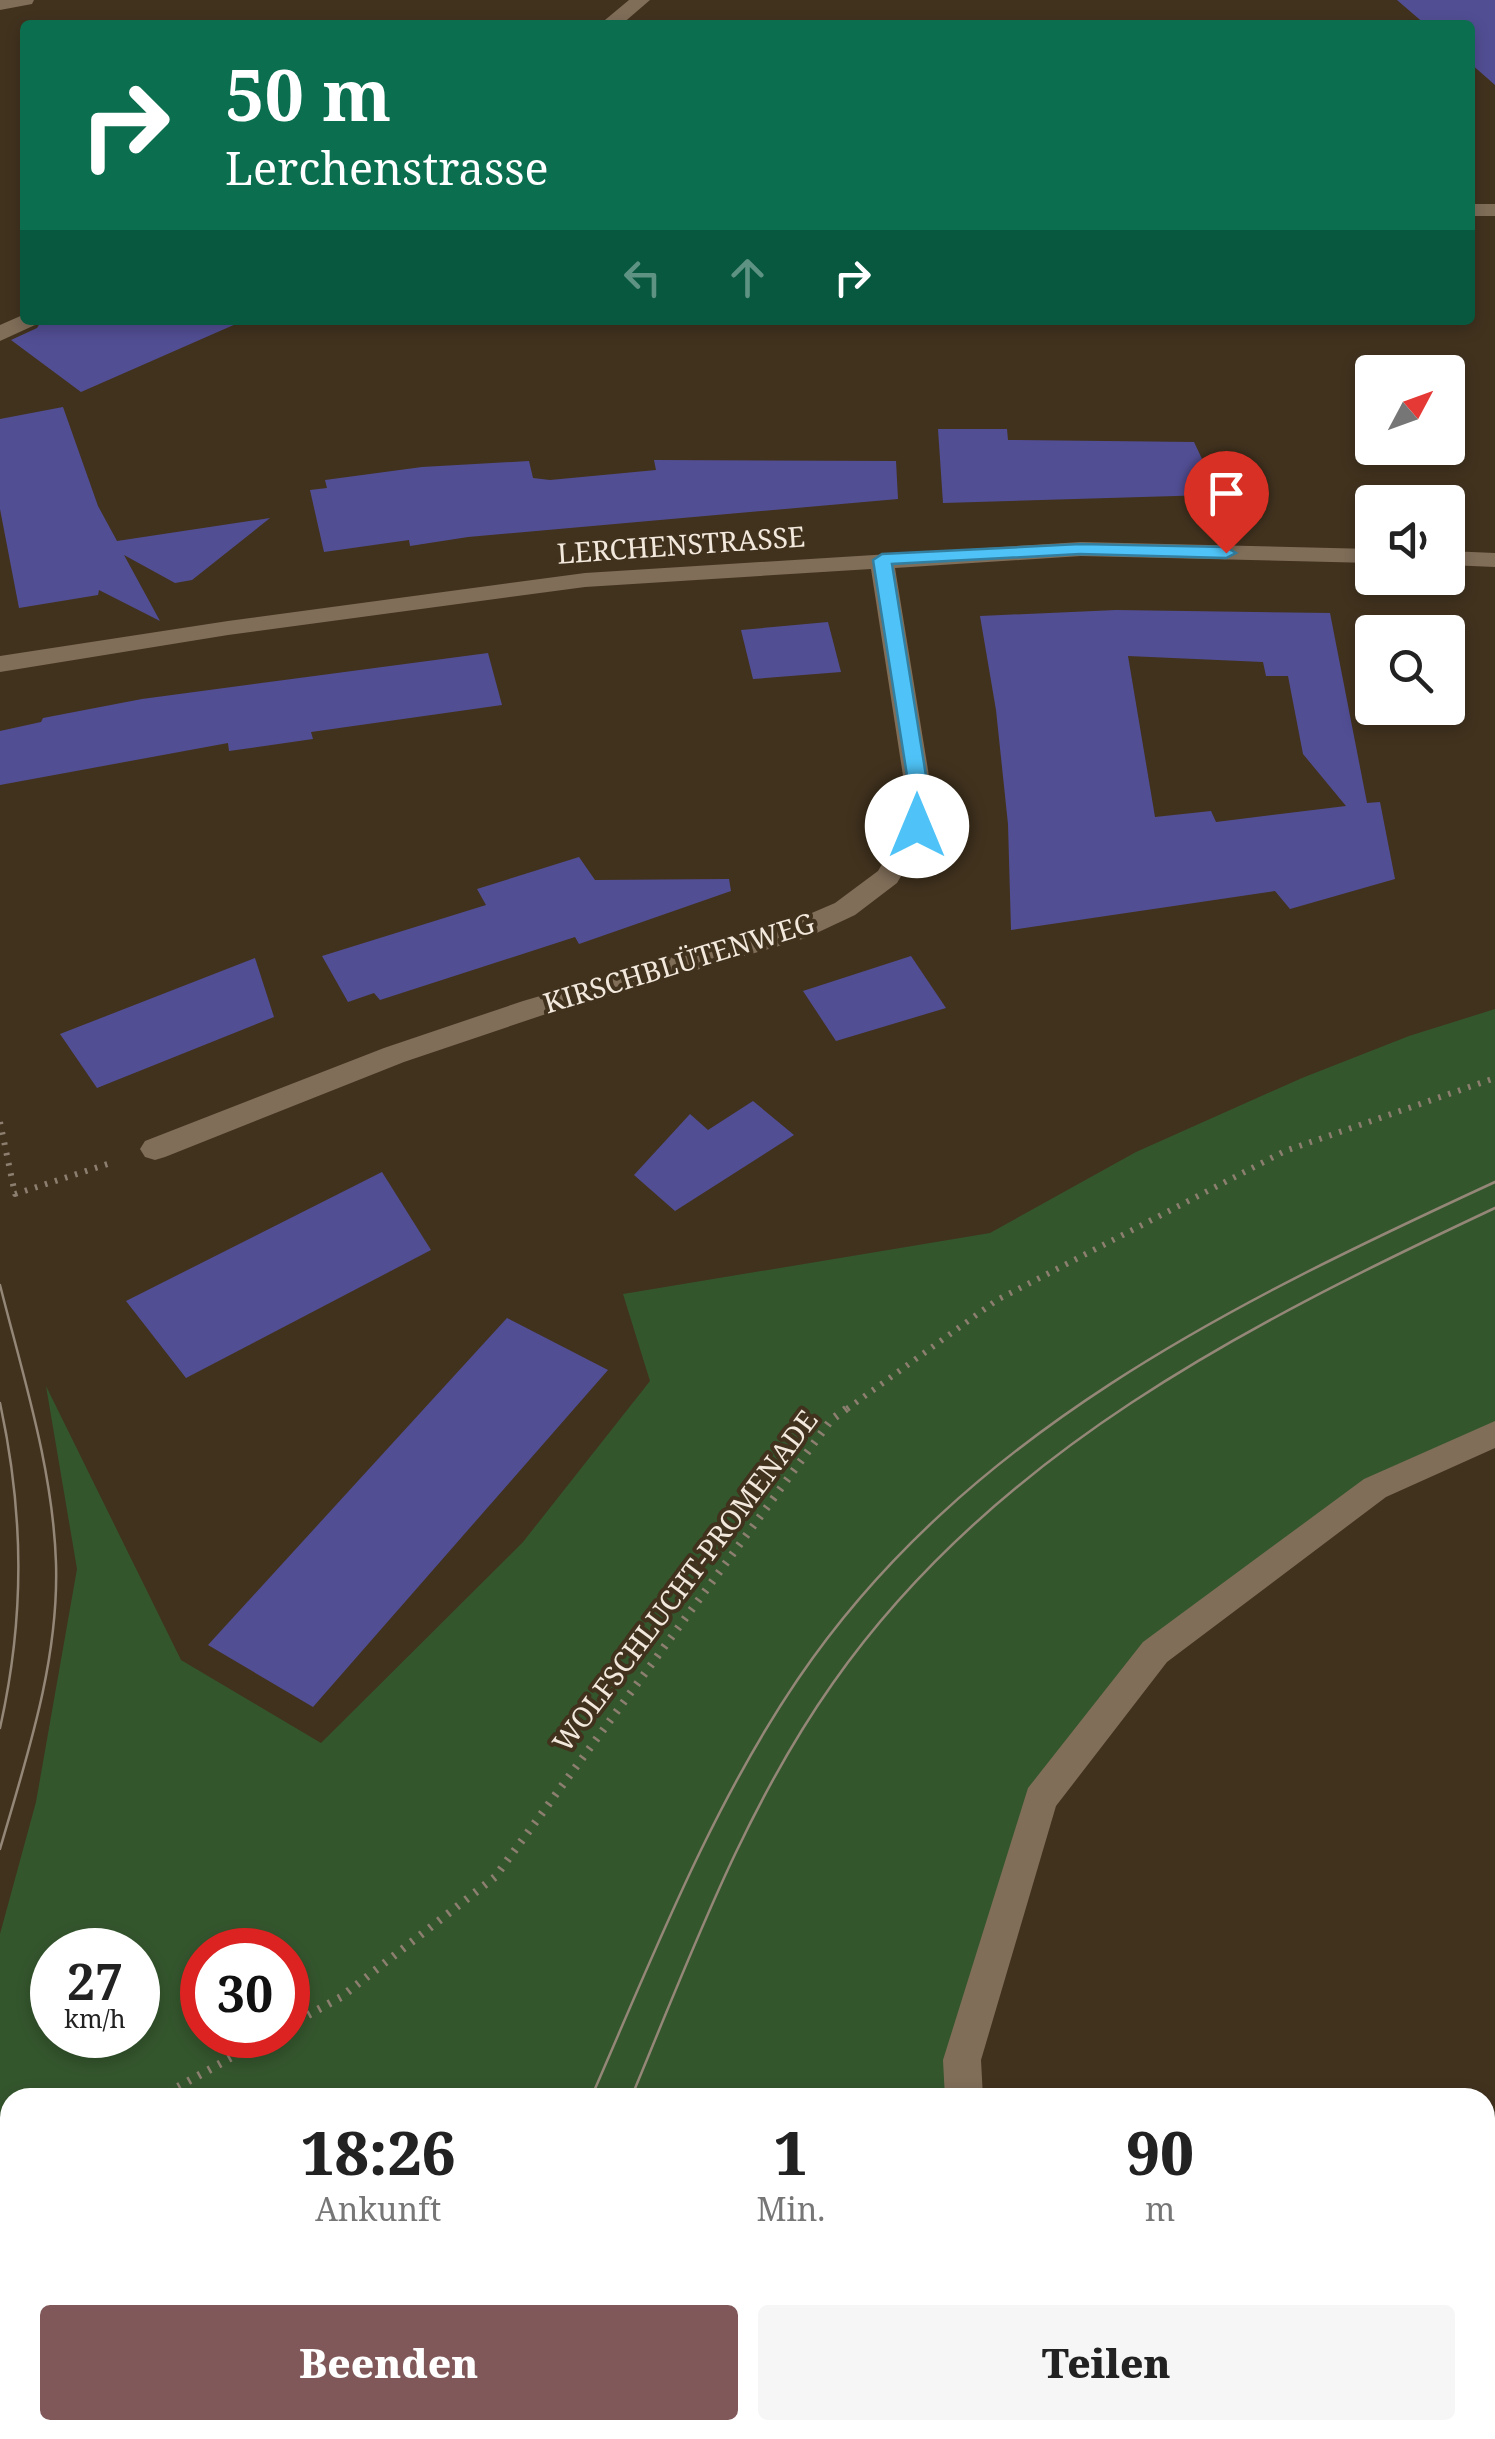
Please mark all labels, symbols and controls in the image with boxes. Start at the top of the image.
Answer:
text: 50 m [225,46,391,142]
icon: right [60,60,190,190]
text: Lerchenstrasse [225,137,549,198]
icon: left [615,250,670,305]
icon: ahead [720,250,775,305]
icon: right [825,250,880,305]
north arrow [1355,355,1465,465]
map controls [1355,355,1465,725]
pin [1184,451,1269,554]
icon: arrive [1199,466,1254,521]
button: sound [1355,485,1465,595]
street label: LERCHENSTRASSE [556,516,806,572]
button: search [1355,615,1465,725]
position arrow [865,774,969,878]
street label: KIRSCHBLÜTENWEG [539,903,819,1021]
street label: WOLFSCHLUCHT-PROMENADE [543,1402,825,1759]
speed limit sign: 30 [180,1928,310,2058]
text: 27 [67,1947,123,2015]
text: km/h [64,2001,126,2035]
text: 18:26 [301,2111,456,2193]
text: 1 [774,2111,808,2193]
text: 90 [1126,2111,1194,2193]
text: Ankunft [315,2187,441,2230]
text: Min. [756,2187,825,2230]
text: m [1145,2187,1175,2230]
button: Beenden [40,2305,738,2420]
button: Teilen [758,2305,1455,2420]

